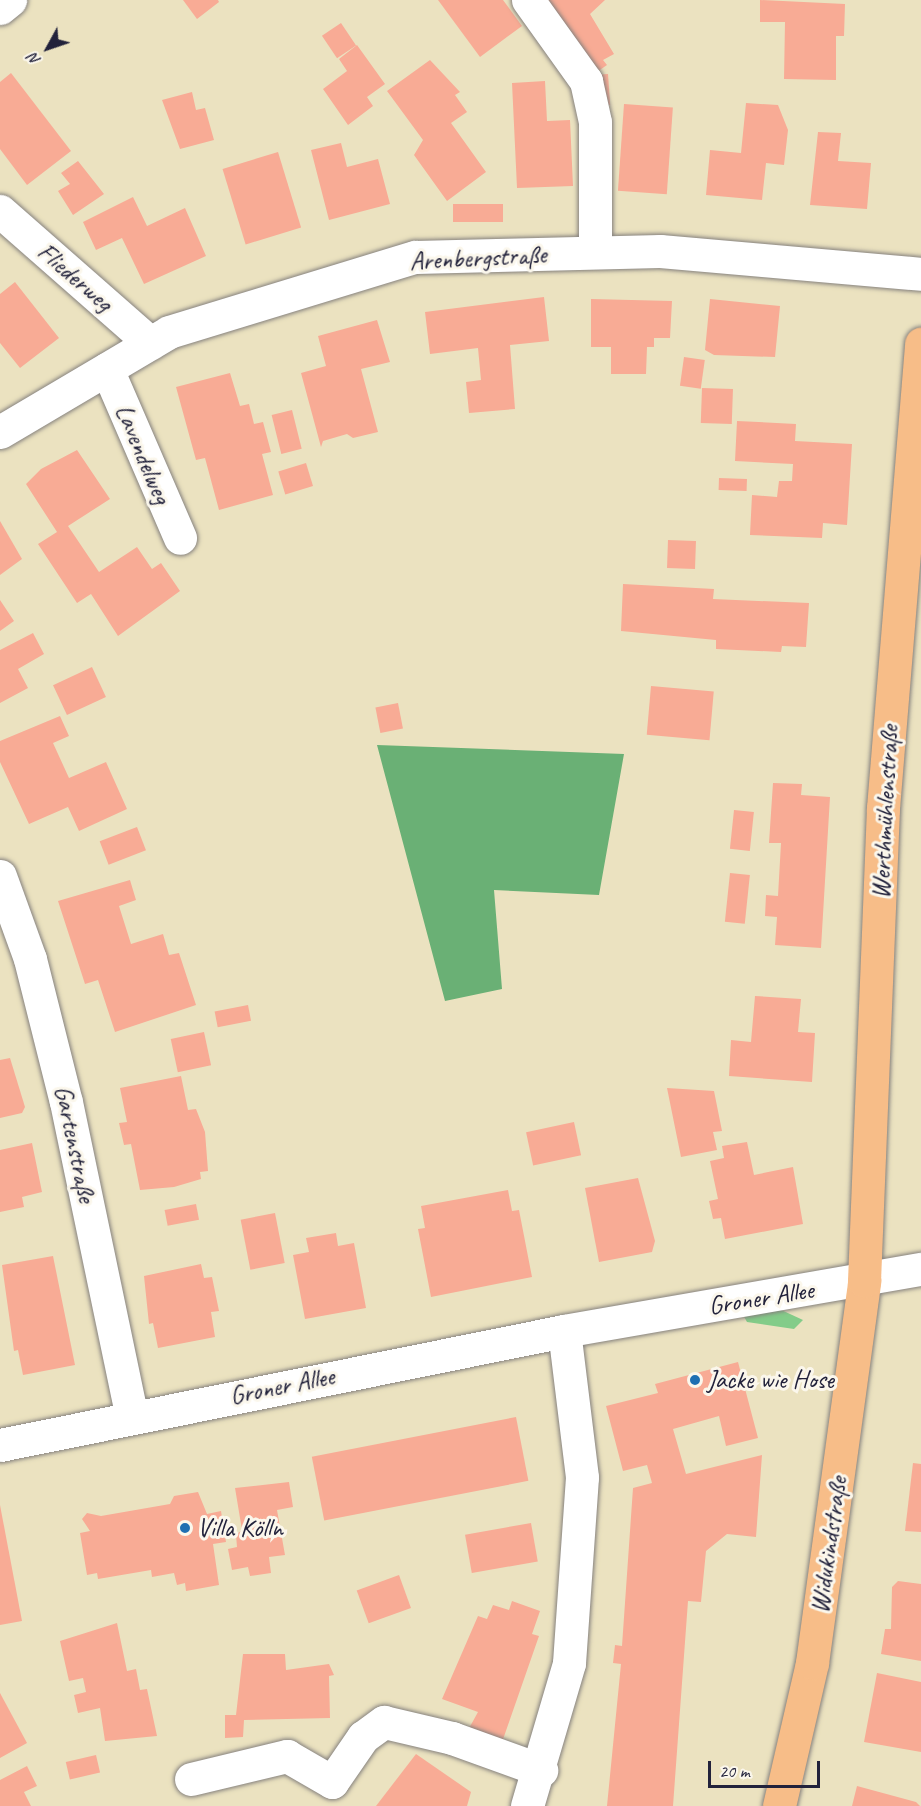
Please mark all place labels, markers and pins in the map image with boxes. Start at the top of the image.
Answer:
place label: Jacke wie Hose [707,1364,834,1396]
marker: Jacke wie Hose [688,1373,702,1387]
place label: Villa Kölln [197,1512,283,1544]
marker: Villa Kölln [178,1521,192,1535]

